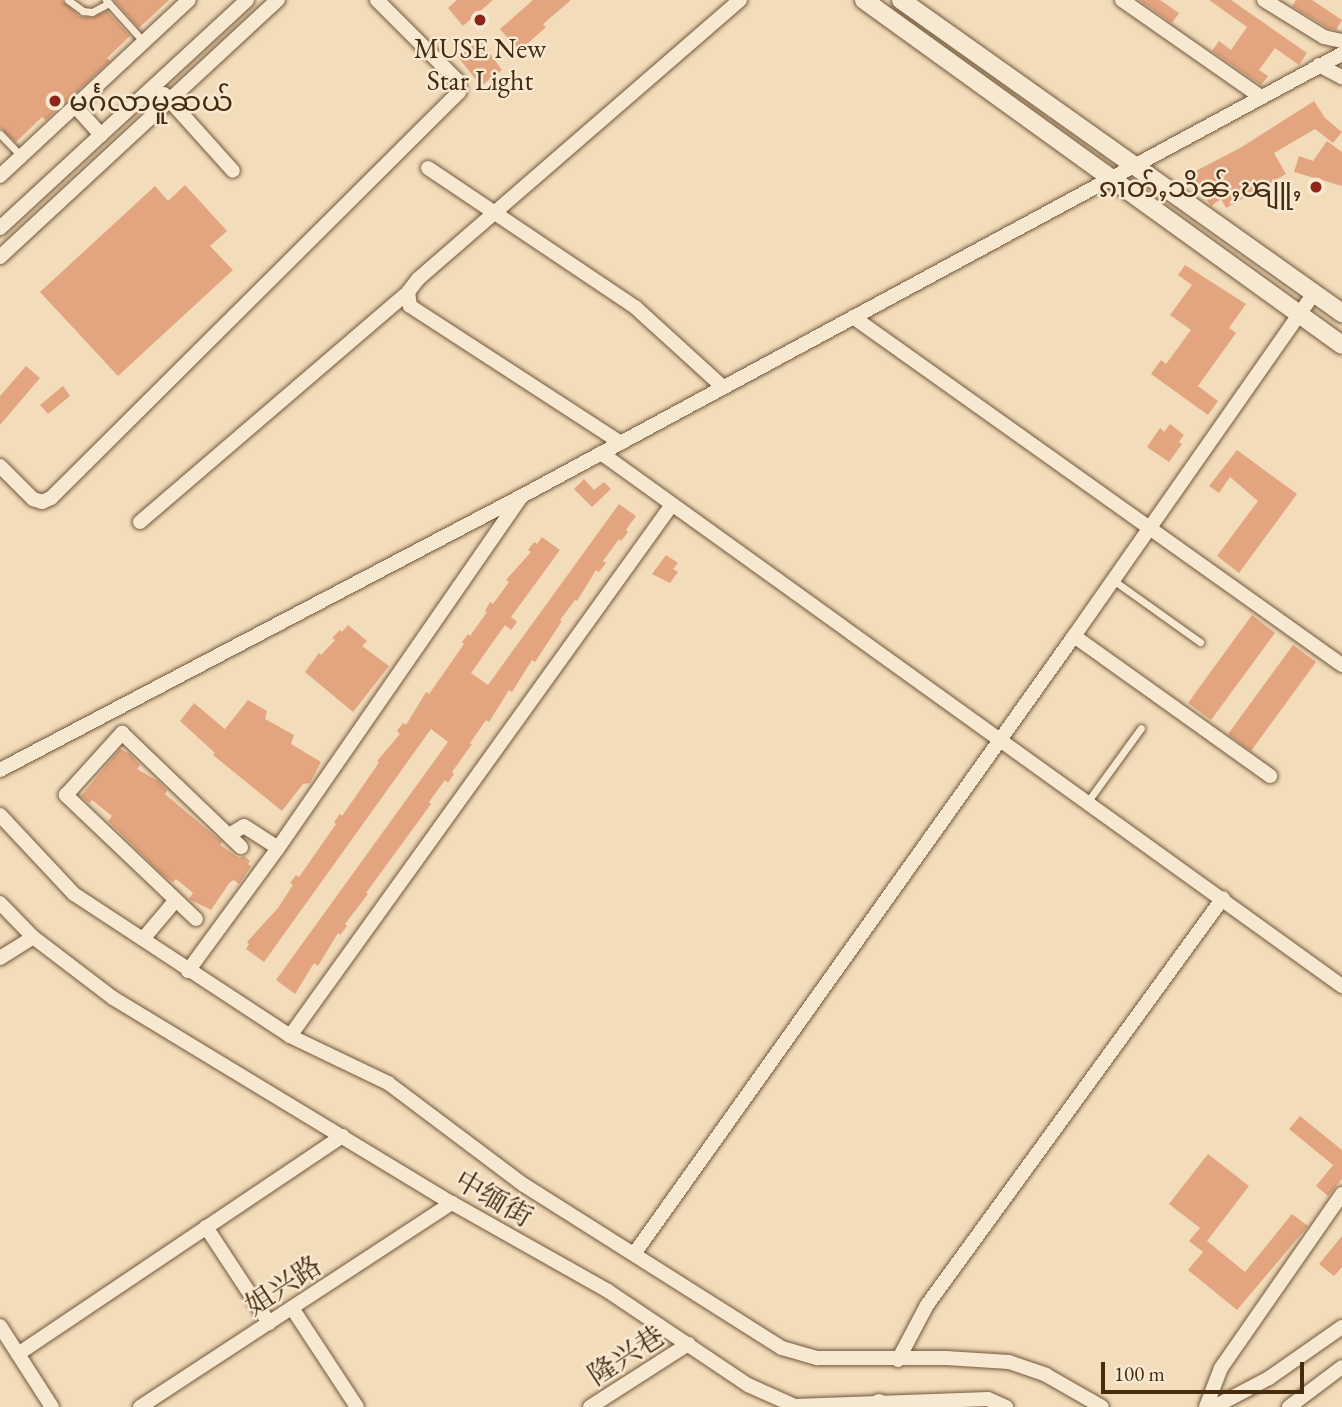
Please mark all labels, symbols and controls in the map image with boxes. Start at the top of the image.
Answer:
marker: MUSE New Star Light [472,12,488,28]
place label: MUSE New Star Light [414,31,546,97]
place label: မင်္ဂလာမူဆယ် [69,84,233,118]
marker: မင်္ဂလာမူဆယ် [47,93,63,109]
place label: ၵၢတ်ႇသိၼ်ႇၽျူႇ [1098,170,1302,204]
marker: ၵၢတ်ႇသိၼ်ႇၽျူႇ [1308,179,1324,195]
street label: 中缅街 [449,1162,539,1234]
street label: 姐兴路 [239,1248,327,1322]
street label: 隆兴巷 [582,1318,670,1392]
scale bar [1104,1348,1307,1392]
text: 100 m [1114,1360,1165,1387]

